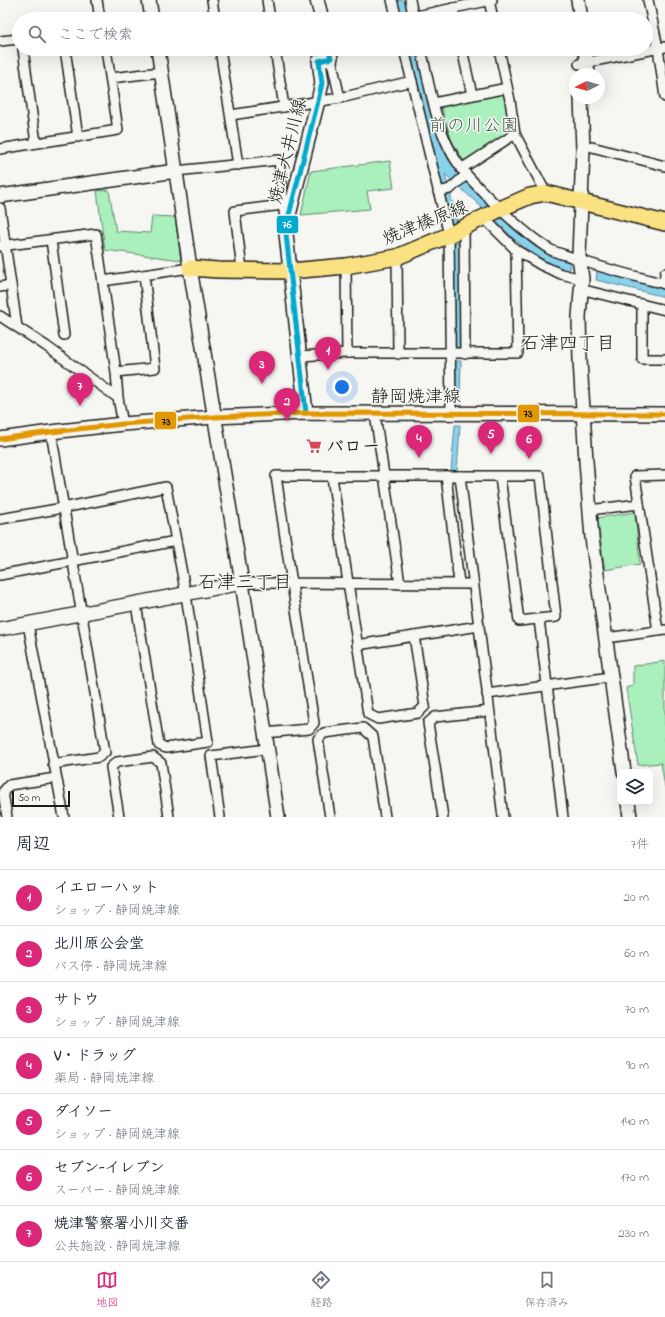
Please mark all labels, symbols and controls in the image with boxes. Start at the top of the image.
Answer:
search box [12,12,653,56]
icon: search [26,23,48,45]
text: ここで検索 [58,24,133,46]
north arrow [569,68,605,104]
street label: 焼津大井川線 [263,96,315,207]
park label: 前の川公園 [429,114,519,140]
street label: 焼津榛原線 [379,195,472,253]
line badge: 76 [276,215,299,234]
text: 76 [282,217,292,233]
district label: 石津四丁目 [520,331,616,358]
pin: 1 [315,337,341,370]
pin: 3 [249,351,275,384]
pin: 7 [67,373,93,406]
your location [332,377,352,397]
street label: 静岡焼津線 [371,385,461,411]
pin: 2 [274,388,300,421]
line badge: 73 [517,404,540,423]
text: 73 [523,406,533,422]
line badge: 73 [154,411,177,430]
text: 73 [161,414,171,430]
pin: 5 [478,421,504,454]
pin: 4 [406,425,432,458]
pin: 6 [516,426,542,459]
place label: バロー [326,435,380,461]
supermarket icon: バロー [305,437,323,455]
district label: 石津三丁目 [197,570,293,597]
map controls [617,769,653,805]
button: layers [617,769,653,805]
scale bar [12,789,70,808]
text: 50 m [18,790,40,806]
text: 周辺 [16,832,50,857]
text: 7件 [631,835,649,854]
text: イエローハット [54,877,159,899]
text: 1 [27,888,31,907]
text: 20 m [624,888,649,907]
text: ショップ · 静岡焼津線 [54,901,180,920]
text: 北川原公会堂 [54,933,144,955]
text: 2 [26,944,32,963]
text: 60 m [624,944,649,963]
text: バス停 · 静岡焼津線 [54,957,167,976]
text: サトウ [54,989,99,1011]
text: 3 [26,1000,32,1019]
text: 70 m [625,1000,649,1019]
text: ショップ · 静岡焼津線 [54,1013,180,1032]
text: V・ドラッグ [54,1045,136,1067]
text: 4 [26,1056,32,1075]
text: 90 m [626,1056,649,1075]
text: 薬局 · 静岡焼津線 [54,1069,154,1088]
text: ダイソー [54,1101,113,1123]
text: 5 [25,1112,33,1131]
text: 140 m [621,1112,649,1131]
text: ショップ · 静岡焼津線 [54,1125,180,1144]
text: セブン-イレブン [54,1157,165,1179]
text: 6 [26,1168,32,1187]
text: 170 m [621,1168,649,1187]
text: スーパー · 静岡焼津線 [54,1181,180,1200]
text: 焼津警察署小川交番 [54,1213,189,1235]
text: 7 [26,1224,32,1243]
text: 230 m [618,1224,649,1243]
text: 公共施設 · 静岡焼津線 [54,1237,180,1256]
tab: 地図 [96,1269,118,1311]
tab: 経路 [310,1269,332,1311]
tab: 保存済み [525,1269,569,1311]

